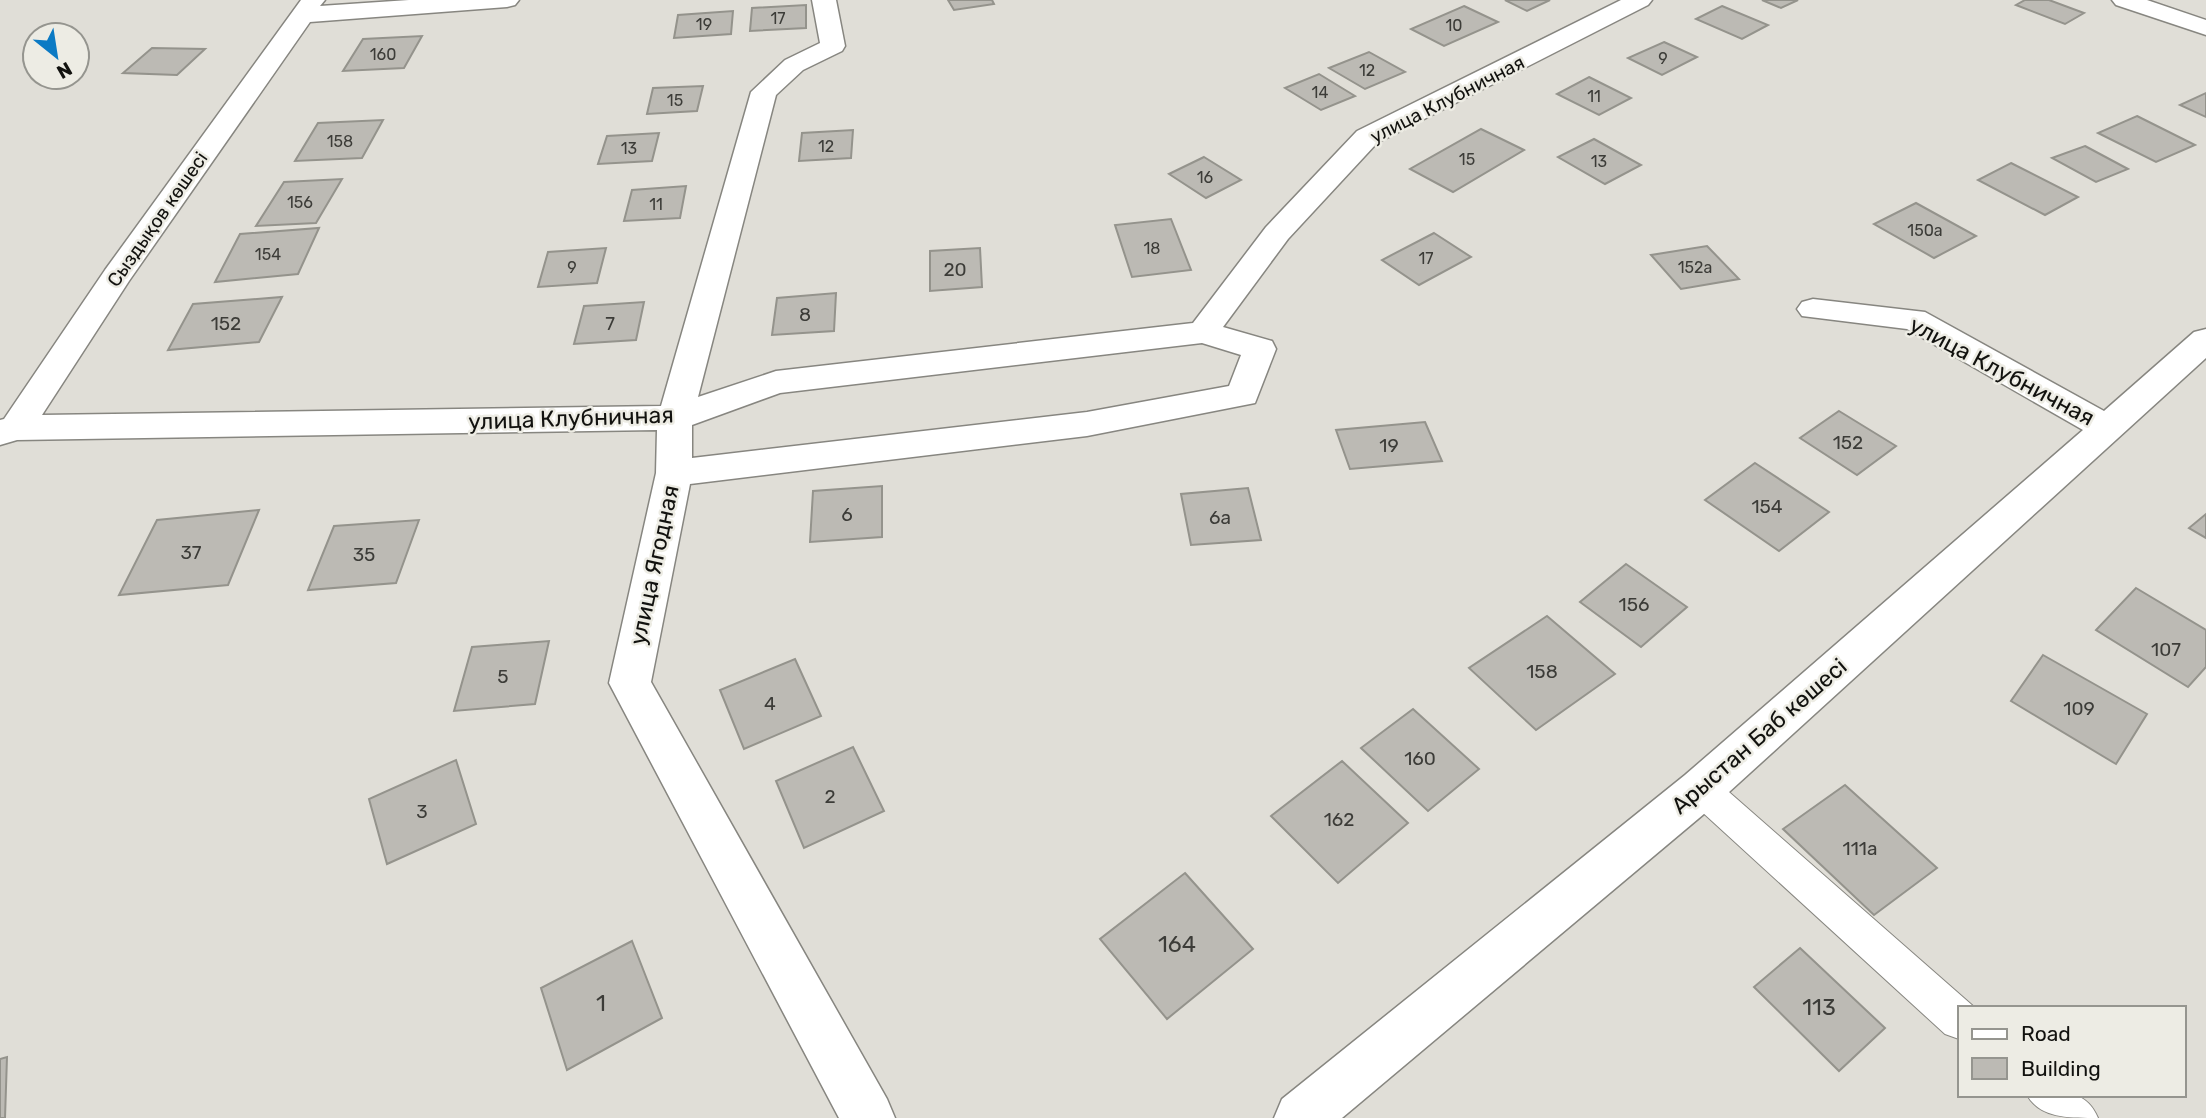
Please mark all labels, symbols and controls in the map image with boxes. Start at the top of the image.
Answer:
house number: 17 [770,9,786,28]
house number: 19 [696,15,712,34]
house number: 10 [1445,16,1463,35]
north arrow [21,21,91,91]
house number: 160 [370,45,396,64]
house number: 9 [1658,49,1668,68]
street label: улица Клубничная [1366,51,1528,148]
text: N [53,57,76,84]
house number: 12 [1359,61,1375,80]
house number: 14 [1312,83,1328,102]
house number: 11 [1587,87,1601,106]
house number: 15 [667,91,683,110]
house number: 158 [327,132,353,151]
house number: 12 [818,137,834,156]
house number: 13 [621,139,637,158]
street label: Сыздықов көшесі [102,147,213,291]
house number: 15 [1459,150,1475,169]
house number: 13 [1591,152,1607,171]
house number: 16 [1197,168,1214,187]
house number: 156 [287,193,313,212]
house number: 11 [649,195,663,214]
house number: 150а [1907,221,1943,240]
house number: 18 [1143,239,1161,258]
house number: 154 [255,245,281,264]
house number: 17 [1418,249,1434,268]
house number: 9 [567,258,577,277]
house number: 20 [943,258,967,281]
house number: 152а [1678,258,1712,277]
house number: 8 [799,303,811,326]
street label: улица Клубничная [1905,310,2099,432]
house number: 152 [211,312,241,335]
house number: 7 [605,312,615,335]
street label: улица Клубничная [468,400,674,436]
house number: 152 [1833,431,1863,454]
house number: 19 [1379,434,1399,457]
street label: улица Ягодная [623,482,685,648]
house number: 154 [1751,495,1783,518]
house number: 6 [841,503,853,526]
house number: 6а [1209,506,1231,529]
house number: 37 [180,541,202,564]
house number: 35 [353,543,375,566]
house number: 156 [1619,593,1649,616]
house number: 107 [2151,638,2181,661]
street label: Арыстан Баб көшесі [1666,652,1852,820]
house number: 158 [1526,660,1558,683]
house number: 5 [497,665,509,688]
house number: 4 [764,692,776,715]
house number: 109 [2063,697,2095,720]
house number: 160 [1404,747,1436,770]
house number: 2 [824,785,836,808]
house number: 3 [416,800,428,823]
house number: 162 [1324,808,1354,831]
house number: 111а [1843,837,1877,860]
house number: 164 [1158,930,1196,958]
house number: 1 [596,989,606,1017]
house number: 113 [1802,993,1836,1021]
legend [1958,1006,2185,1097]
text: Road [2021,1021,2071,1046]
text: Building [2021,1056,2101,1081]

